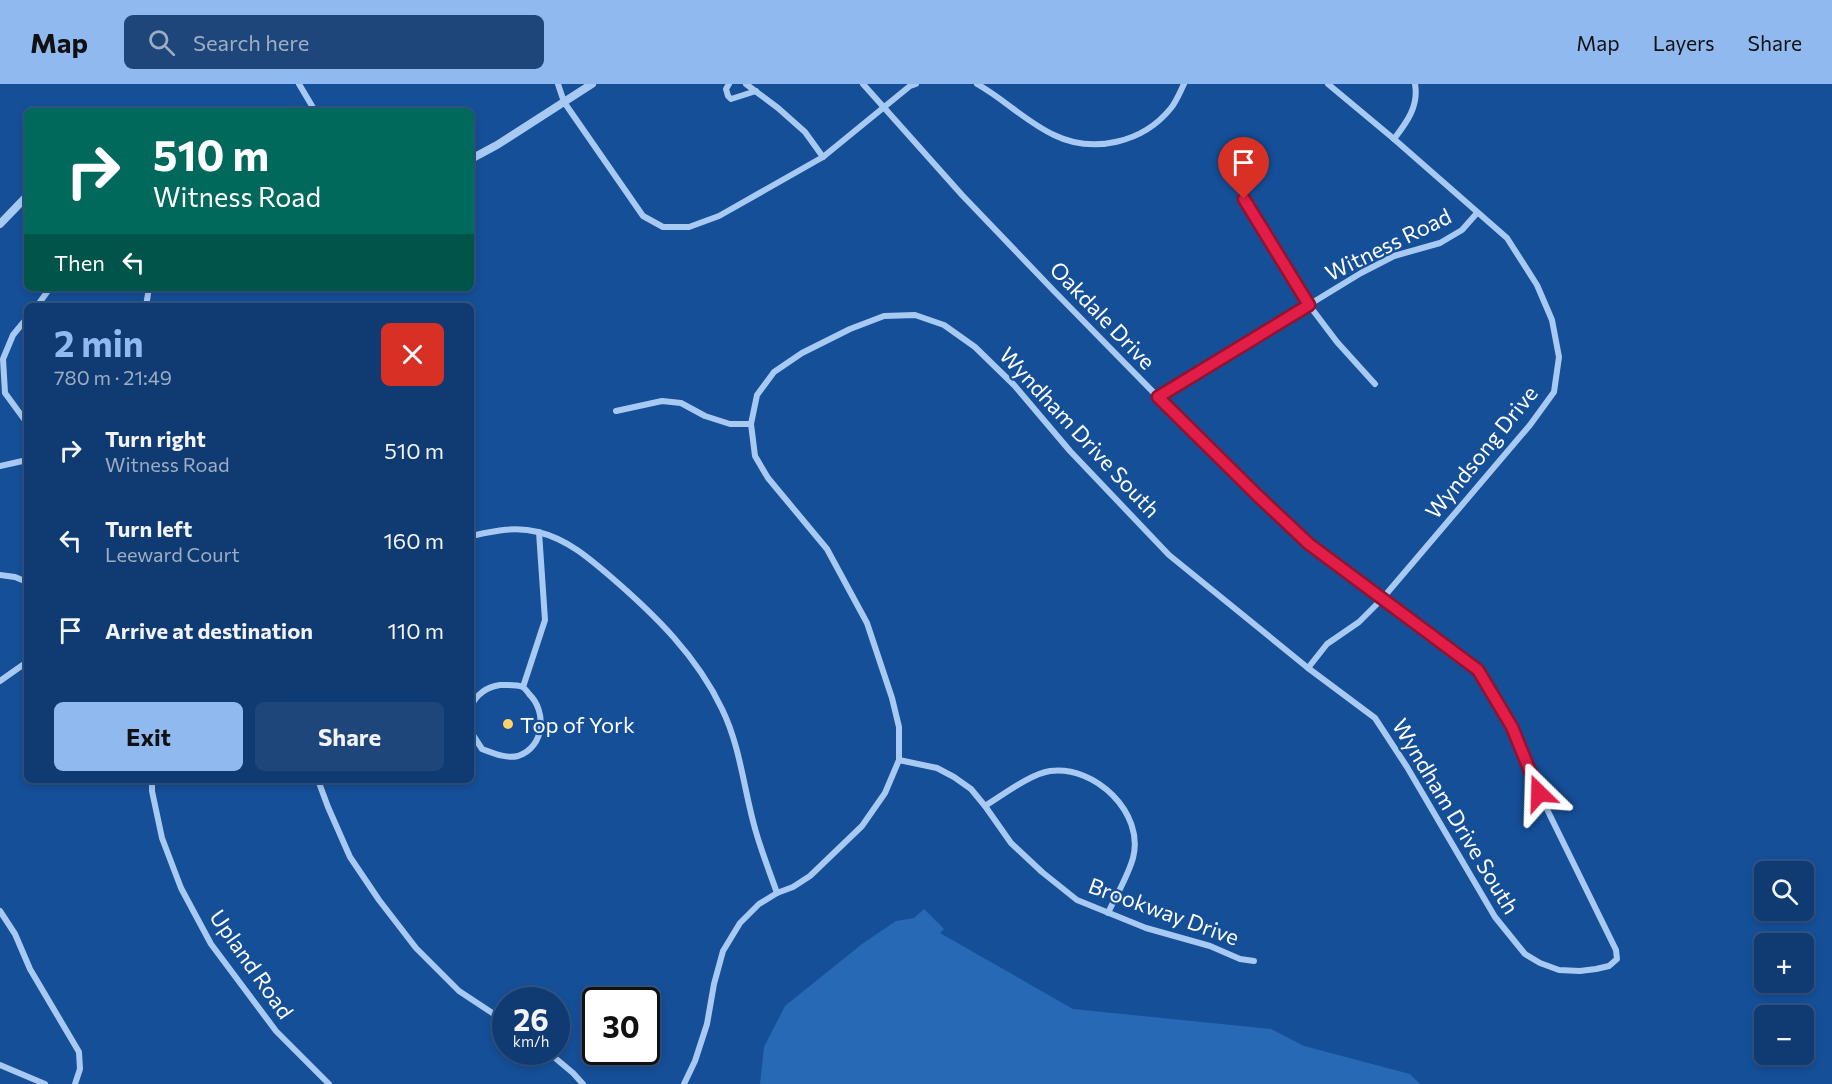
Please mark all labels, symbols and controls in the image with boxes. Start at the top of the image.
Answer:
search box [124,15,544,69]
text: Map [30,25,88,59]
icon: search [145,26,178,59]
text: Search here [193,29,309,56]
text: Map [1576,30,1620,55]
text: Layers [1653,30,1715,55]
text: Share [1748,30,1802,55]
text: 510 m [153,128,269,180]
icon: right [54,132,132,210]
pin [1218,137,1269,199]
icon: arrive [1227,146,1260,179]
text: Witness Road [153,180,321,213]
street label: Witness Road [1321,202,1455,286]
icon: left [117,246,150,279]
text: Then [54,249,105,276]
street label: Oakdale Drive [1045,255,1161,375]
text: 2 min [54,320,144,364]
button: close [381,323,444,386]
street label: Wyndham Drive South [994,341,1166,523]
text: 780 m · 21:49 [54,365,172,389]
street label: Wyndsong Drive [1419,380,1543,524]
text: Turn right [105,425,206,452]
icon: right [54,434,87,467]
text: 510 m [384,437,444,464]
text: Witness Road [105,452,229,476]
text: Turn left [105,515,192,542]
icon: left [54,524,87,557]
text: 160 m [383,527,444,554]
text: Leeward Court [105,542,240,566]
icon: arrive [54,614,87,647]
text: Arrive at destination [105,617,313,644]
text: 110 m [387,617,444,644]
button: Exit [54,702,243,771]
button: Share [255,702,444,771]
place label: Top of York [520,711,635,738]
street label: Wyndham Drive South [1387,713,1525,919]
marker: Top of York [501,717,515,731]
position arrow [1507,761,1571,825]
map controls [1754,861,1814,1065]
button: search [1754,861,1814,921]
street label: Brookway Drive [1085,871,1243,951]
street label: Upland Road [204,904,300,1024]
button: + [1754,933,1814,993]
speed limit sign: 30 [582,987,660,1065]
text: 26 [513,1000,549,1037]
button: − [1754,1005,1814,1065]
text: km/h [513,1032,549,1050]

